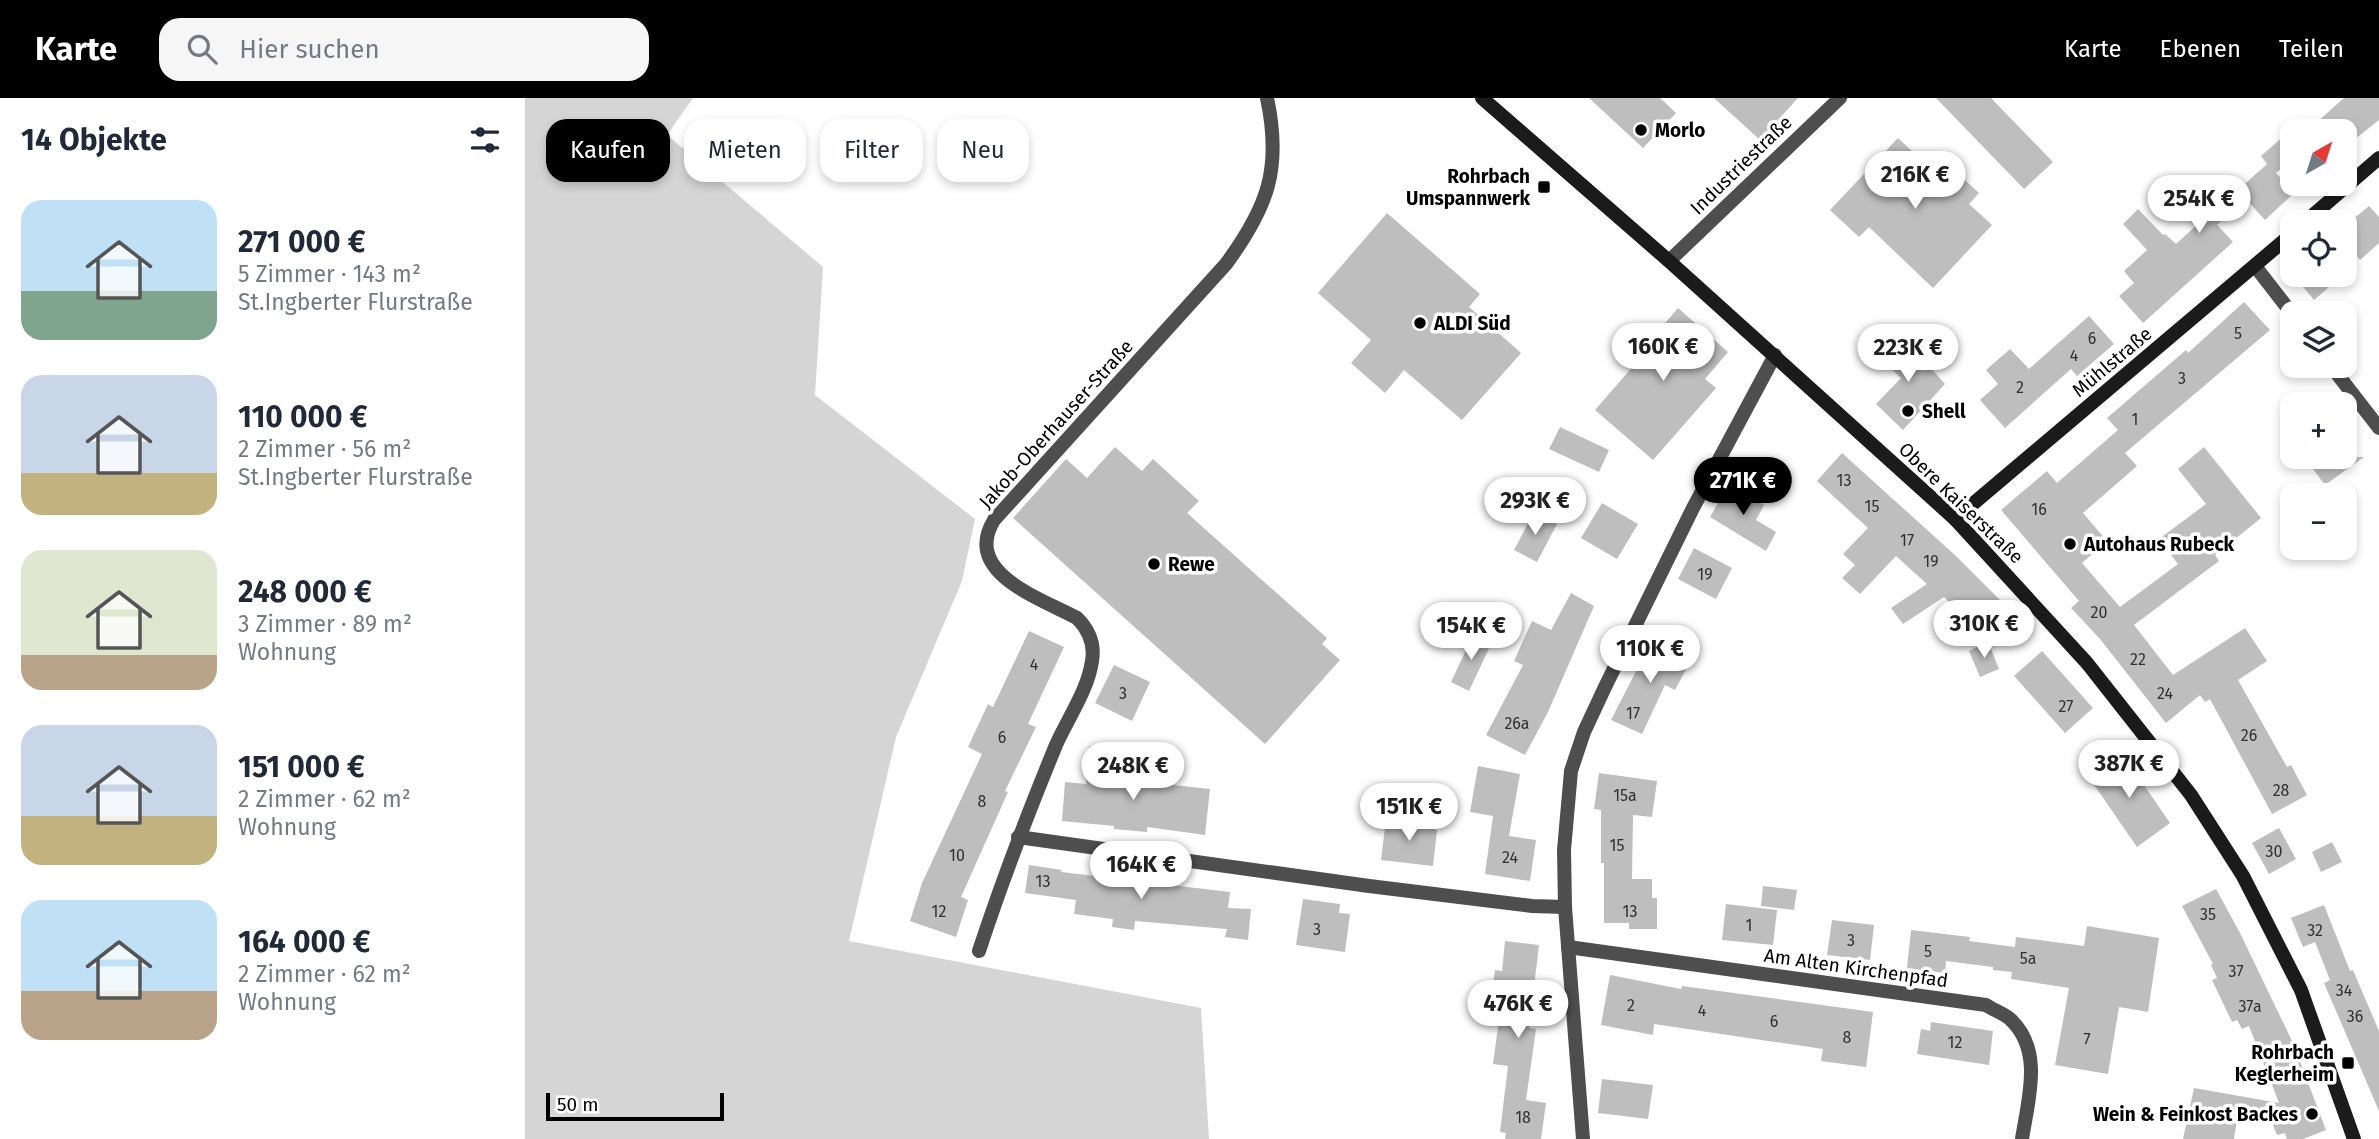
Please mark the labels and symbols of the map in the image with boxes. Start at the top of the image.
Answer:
street label: Industriestraße [1685,111,1797,219]
place label: Morlo [1655,119,1705,142]
north arrow [2280,119,2357,196]
marker: Morlo [1633,122,1649,138]
pin: 216K € [1858,152,1972,211]
place label: Rohrbach Umspannwerk [1406,165,1531,210]
pin: 254K € [2142,176,2256,235]
marker: Rohrbach Umspannwerk [1536,179,1552,195]
place label: ALDI Süd [1433,312,1511,335]
marker: ALDI Süd [1412,315,1428,331]
street label: Mühlstraße [2067,322,2157,402]
pin: 160K € [1606,324,1720,383]
pin: 223K € [1851,324,1965,384]
house number: 5 [2234,324,2242,343]
house number: 6 [2088,329,2096,348]
street label: Jakob-Oberhauser-Straße [974,335,1138,513]
house number: 4 [2070,346,2079,365]
house number: 3 [2178,369,2186,388]
house number: 2 [2016,378,2024,397]
place label: Shell [1922,400,1966,423]
marker: Shell [1900,403,1916,419]
house number: 1 [2132,410,2138,429]
street label: Obere Kaiserstraße [1894,438,2028,568]
pin: 271K € [1686,458,1800,517]
house number: 13 [1837,471,1851,490]
pin: 293K € [1478,478,1592,537]
house number: 15 [1865,497,1879,516]
house number: 16 [2031,500,2047,519]
house number: 17 [1900,531,1914,550]
place label: Autohaus Rubeck [2083,533,2235,556]
marker: Autohaus Rubeck [2062,536,2078,552]
house number: 19 [1923,552,1939,571]
place label: Rewe [1168,553,1215,576]
marker: Rewe [1146,556,1162,572]
house number: 19 [1697,565,1713,584]
pin: 310K € [1927,601,2041,660]
pin: 154K € [1414,602,1528,662]
house number: 20 [2091,603,2107,622]
pin: 110K € [1593,626,1707,685]
house number: 22 [2130,650,2146,669]
house number: 4 [1030,655,1039,674]
house number: 3 [1119,684,1127,703]
house number: 24 [2157,684,2173,703]
house number: 27 [2059,697,2073,716]
house number: 17 [1626,704,1640,723]
house number: 26a [1504,714,1530,733]
house number: 26 [2241,726,2257,745]
house number: 6 [998,728,1006,747]
pin: 387K € [2072,740,2186,800]
pin: 248K € [1076,742,1190,802]
house number: 28 [2273,781,2290,800]
pin: 151K € [1352,784,1466,843]
house number: 15a [1613,786,1637,805]
house number: 8 [978,792,987,811]
house number: 15 [1610,836,1624,855]
pin: 164K € [1084,842,1198,901]
house number: 30 [2266,842,2283,861]
house number: 10 [949,846,965,865]
house number: 24 [1502,848,1518,867]
house number: 13 [1036,872,1050,891]
house number: 12 [932,902,946,921]
house number: 13 [1623,902,1637,921]
house number: 35 [2200,905,2216,924]
house number: 1 [1746,916,1752,935]
house number: 3 [1313,920,1321,939]
house number: 32 [2307,921,2323,940]
house number: 3 [1847,931,1855,950]
house number: 5 [1924,942,1932,961]
street label: Am Alten Kirchenpfad [1762,944,1950,992]
house number: 5a [2020,949,2036,968]
house number: 37 [2228,962,2244,981]
pin: 476K € [1461,981,1575,1040]
house number: 34 [2336,981,2353,1000]
house number: 2 [1627,996,1635,1015]
house number: 37a [2238,997,2262,1016]
house number: 4 [1698,1001,1707,1020]
house number: 36 [2347,1007,2363,1026]
house number: 6 [1770,1012,1778,1031]
house number: 8 [1843,1028,1852,1047]
house number: 7 [2083,1030,2091,1049]
house number: 12 [1948,1033,1962,1052]
place label: Rohrbach Keglerheim [2235,1041,2334,1086]
marker: Rohrbach Keglerheim [2340,1055,2356,1071]
scale bar [546,1090,725,1122]
place label: Wein & Feinkost Backes [2093,1103,2298,1126]
marker: Wein & Feinkost Backes [2304,1106,2320,1122]
house number: 18 [1515,1108,1531,1127]

